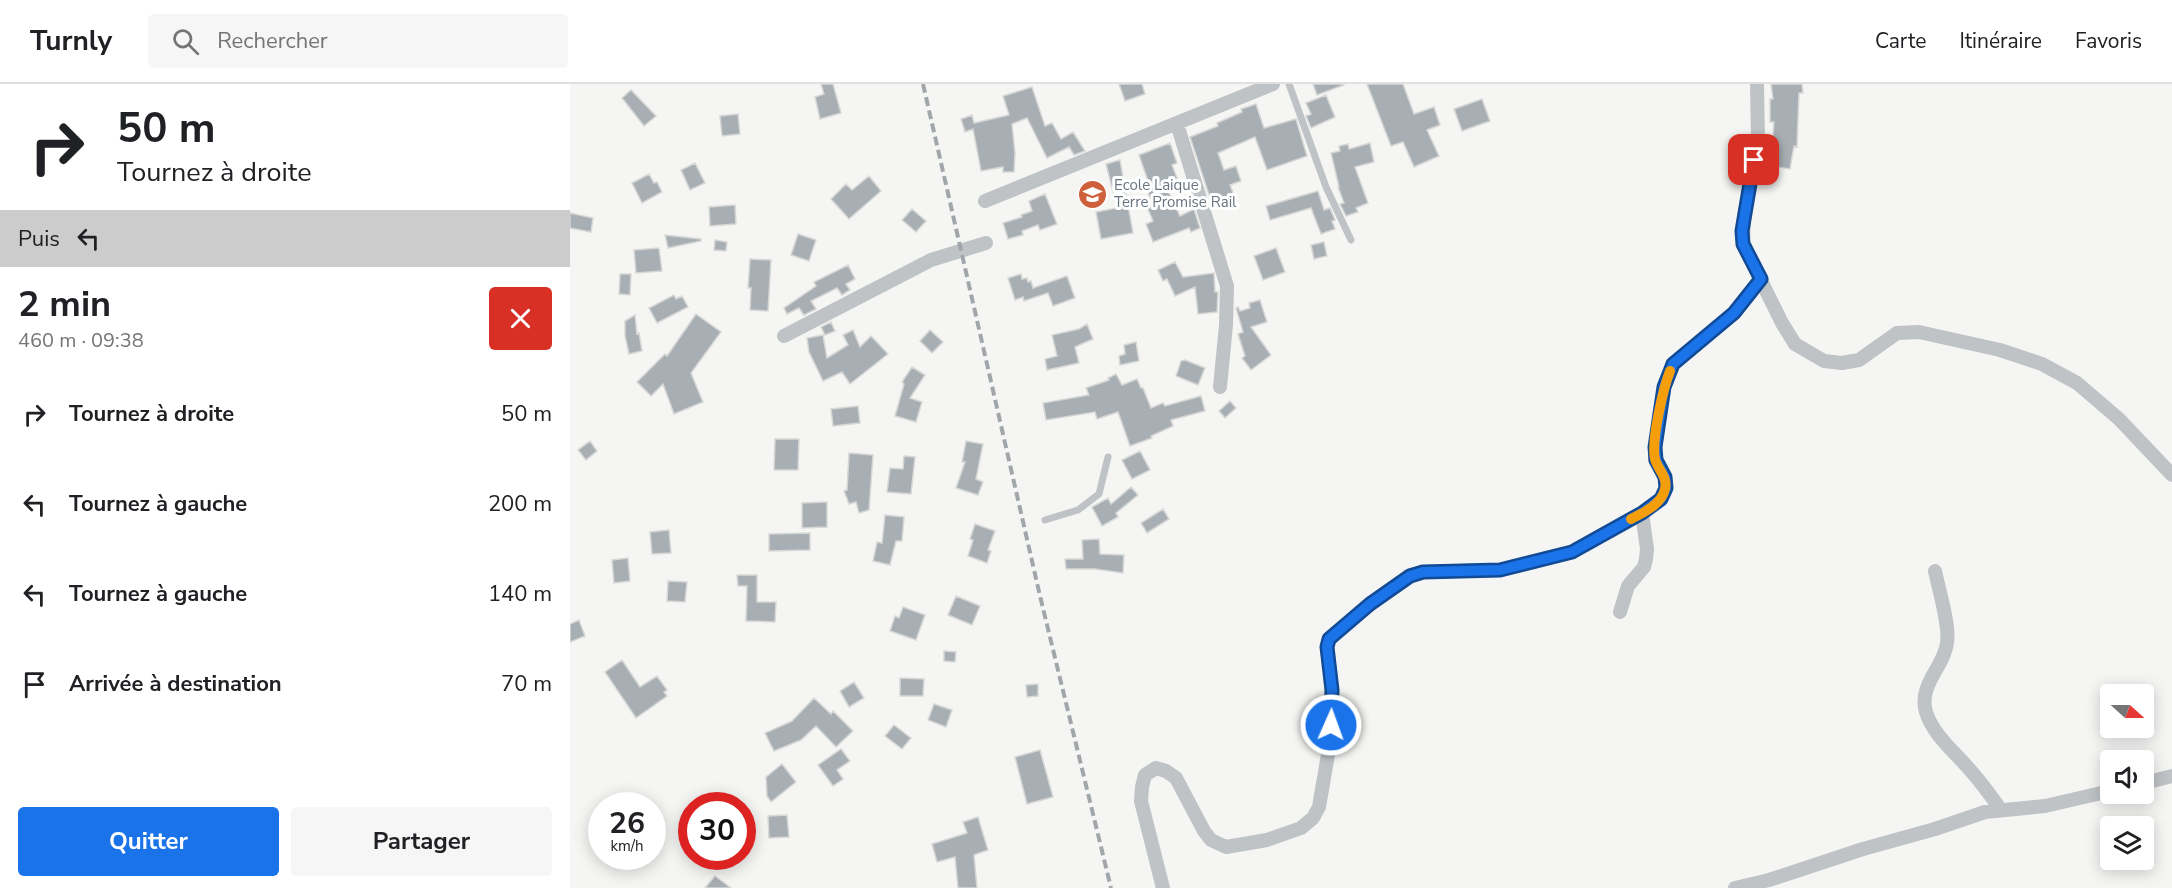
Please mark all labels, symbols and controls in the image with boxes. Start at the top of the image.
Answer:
search box [148,14,568,68]
text: Turnly [30,22,112,60]
icon: search [169,25,202,58]
text: Rechercher [217,26,328,56]
text: Carte [1875,27,1926,55]
text: Itinéraire [1959,27,2042,55]
text: Favoris [2075,27,2142,55]
text: 50 m [117,100,216,157]
icon: right [18,108,96,186]
pin [1728,134,1779,185]
icon: arrive [1737,143,1770,176]
text: Tournez à droite [117,154,312,191]
place label: Ecole Laique Terre Promise Rail [1114,175,1237,212]
school or university icon: Ecole Laique Terre Promise Rail [1077,178,1109,210]
icon: left [72,222,105,255]
text: Puis [18,224,60,254]
text: 2 min [18,280,111,329]
button: close [489,287,552,350]
text: 460 m · 09:38 [18,327,144,354]
icon: right [18,398,51,431]
text: Tournez à droite [69,399,234,429]
text: 50 m [501,399,552,429]
icon: left [18,488,51,521]
text: Tournez à gauche [69,489,247,519]
text: 200 m [488,489,552,519]
icon: left [18,578,51,611]
text: Tournez à gauche [69,579,247,609]
text: 140 m [488,579,552,609]
icon: arrive [18,668,51,701]
text: Arrivée à destination [69,669,282,699]
text: 70 m [501,669,552,699]
north arrow [2100,684,2154,738]
map controls [2100,684,2154,870]
position arrow [1299,693,1363,757]
button: sound [2100,750,2154,804]
speed limit sign: 30 [678,792,756,870]
text: 26 [609,803,645,844]
button: Quitter [18,807,279,876]
button: Partager [291,807,552,876]
button: layers [2100,816,2154,870]
text: km/h [610,836,644,856]

